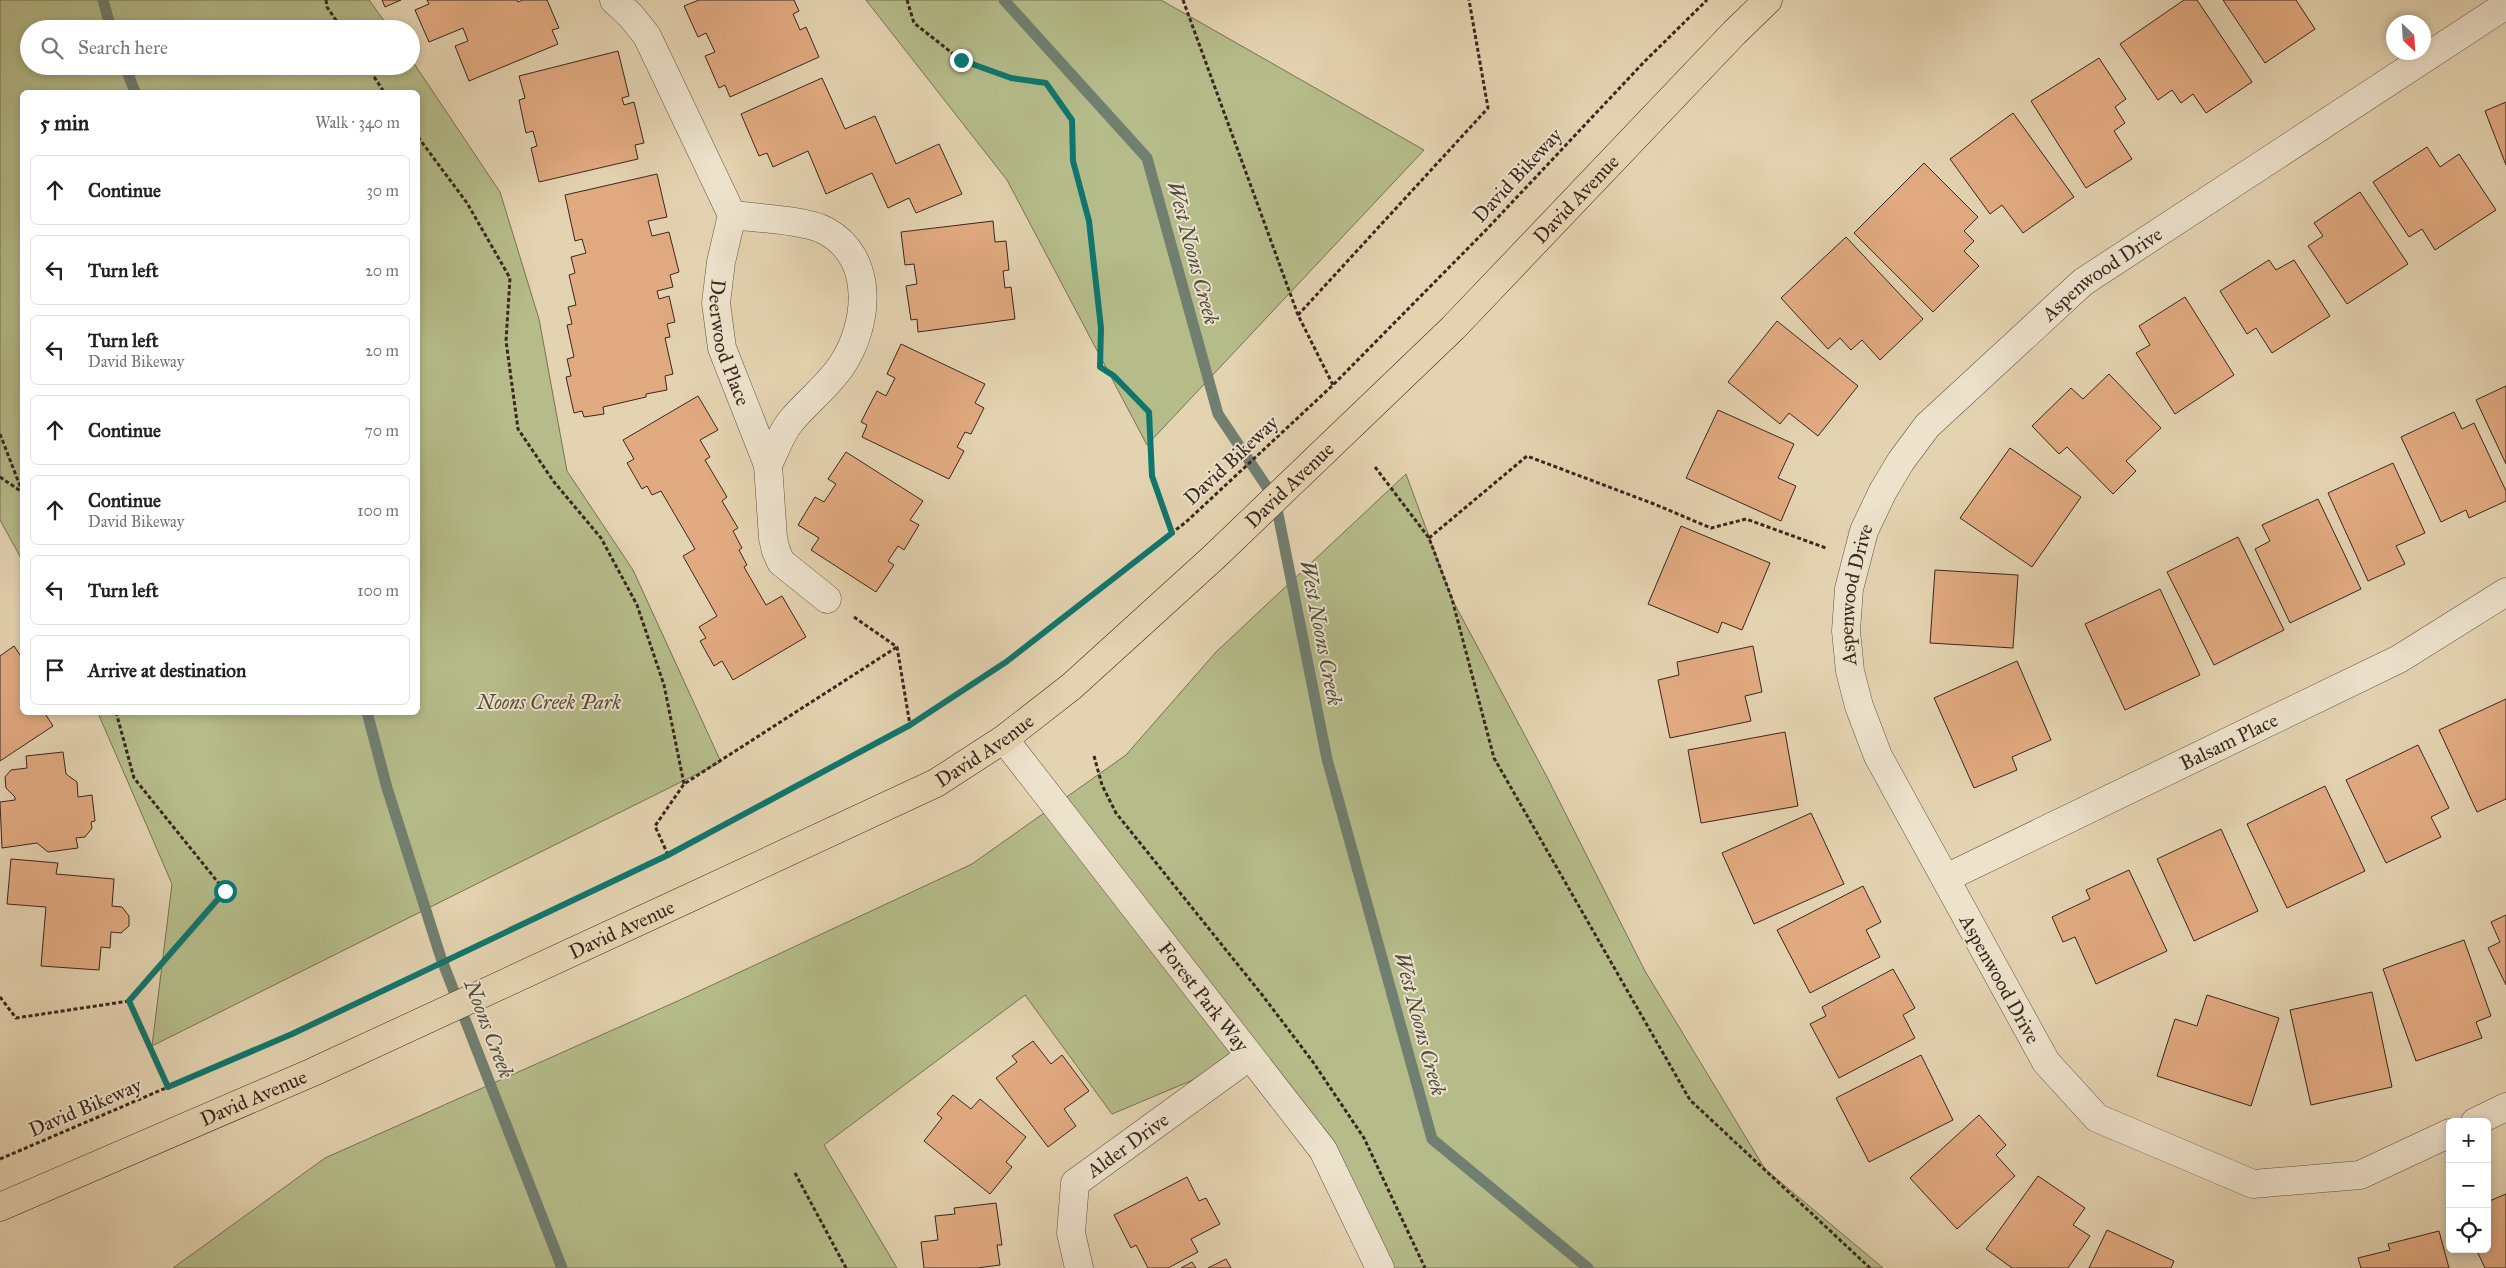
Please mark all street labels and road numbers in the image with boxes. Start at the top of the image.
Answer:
street label: David Bikeway [1467,122,1567,227]
street label: David Avenue [1528,149,1624,248]
street label: Aspenwood Drive [2036,222,2167,327]
street label: Deerwood Place [704,278,755,409]
street label: David Bikeway [1179,410,1284,510]
street label: David Avenue [1240,437,1339,533]
street label: Aspenwood Drive [1834,519,1878,668]
street label: Balsam Place [2176,707,2282,775]
street label: David Avenue [931,709,1038,792]
street label: David Avenue [565,894,678,964]
street label: Aspenwood Drive [1954,909,2045,1048]
street label: Forest Park Way [1154,937,1255,1057]
street label: David Avenue [197,1064,310,1131]
street label: David Bikeway [25,1072,146,1142]
street label: Alder Drive [1081,1107,1173,1183]

